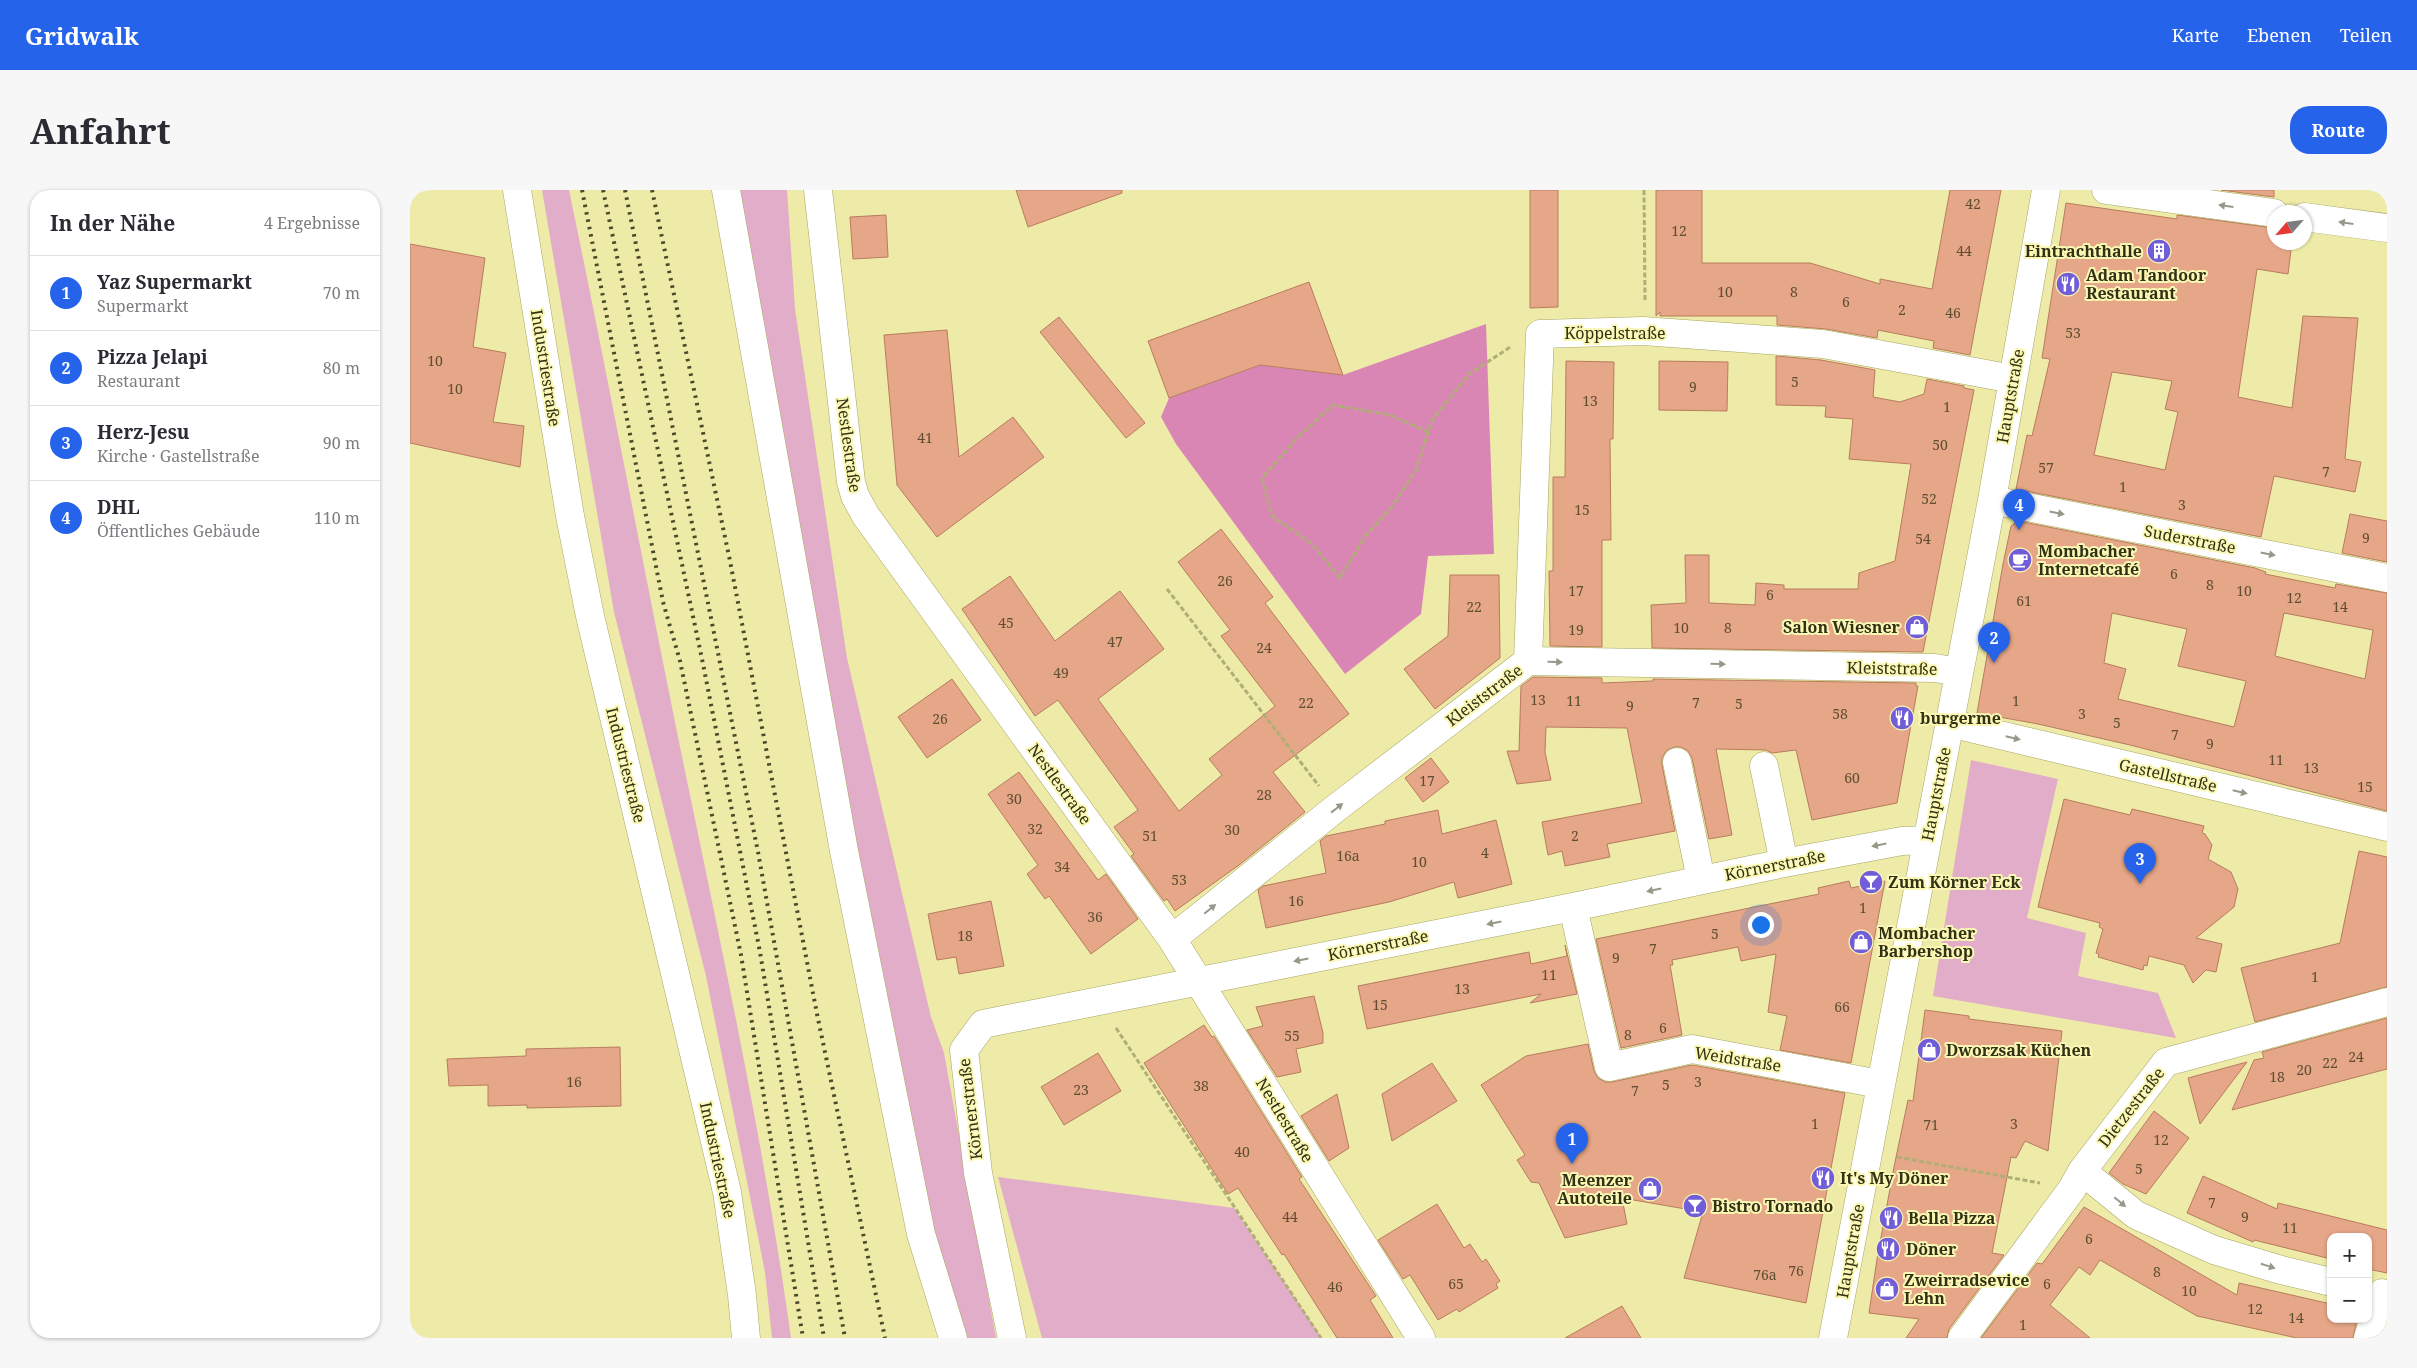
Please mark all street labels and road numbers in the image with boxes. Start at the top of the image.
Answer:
street label: Industriestraße [526,308,566,428]
street label: Köppelstraße [1564,322,1666,344]
street label: Hauptstraße [1991,347,2029,445]
street label: Nestlestraße [831,396,867,494]
street label: Suderstraße [2142,519,2238,559]
street label: Kleiststraße [1846,656,1938,680]
street label: Kleiststraße [1441,659,1527,731]
street label: Industriestraße [601,705,651,825]
street label: Nestlestraße [1023,739,1097,829]
street label: Hauptstraße [1916,745,1956,843]
street label: Gastellstraße [2117,753,2219,797]
street label: Körnerstraße [1723,844,1827,886]
street label: Körnerstraße [1326,924,1430,966]
street label: Weidstraße [1693,1041,1783,1077]
street label: Körnerstraße [953,1057,987,1161]
street label: Dietzestraße [2093,1063,2169,1151]
street label: Nestlestraße [1251,1074,1319,1166]
street label: Industriestraße [695,1100,741,1220]
street label: Hauptstraße [1831,1202,1869,1300]

